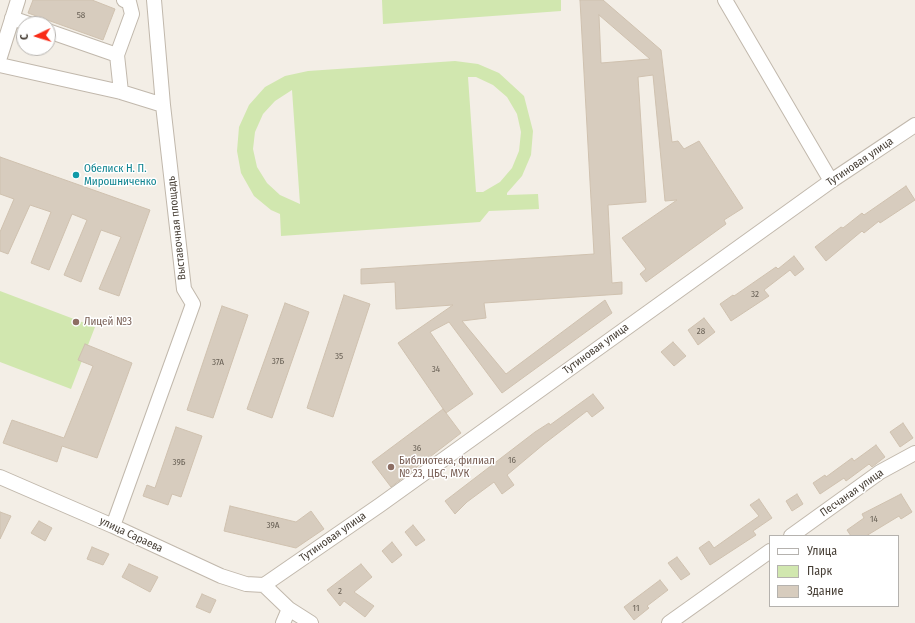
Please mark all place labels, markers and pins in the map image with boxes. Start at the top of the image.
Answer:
place label: Обелиск Н. П. Мирошниченко [84,162,157,188]
marker: Обелиск Н. П. Мирошниченко [71,170,81,180]
place label: Лицей №3 [84,315,132,329]
marker: Лицей №3 [71,317,81,327]
place label: Библиотека, филиал № 23, ЦБС, МУК [399,454,495,480]
marker: Библиотека, филиал № 23, ЦБС, МУК [386,462,396,472]

